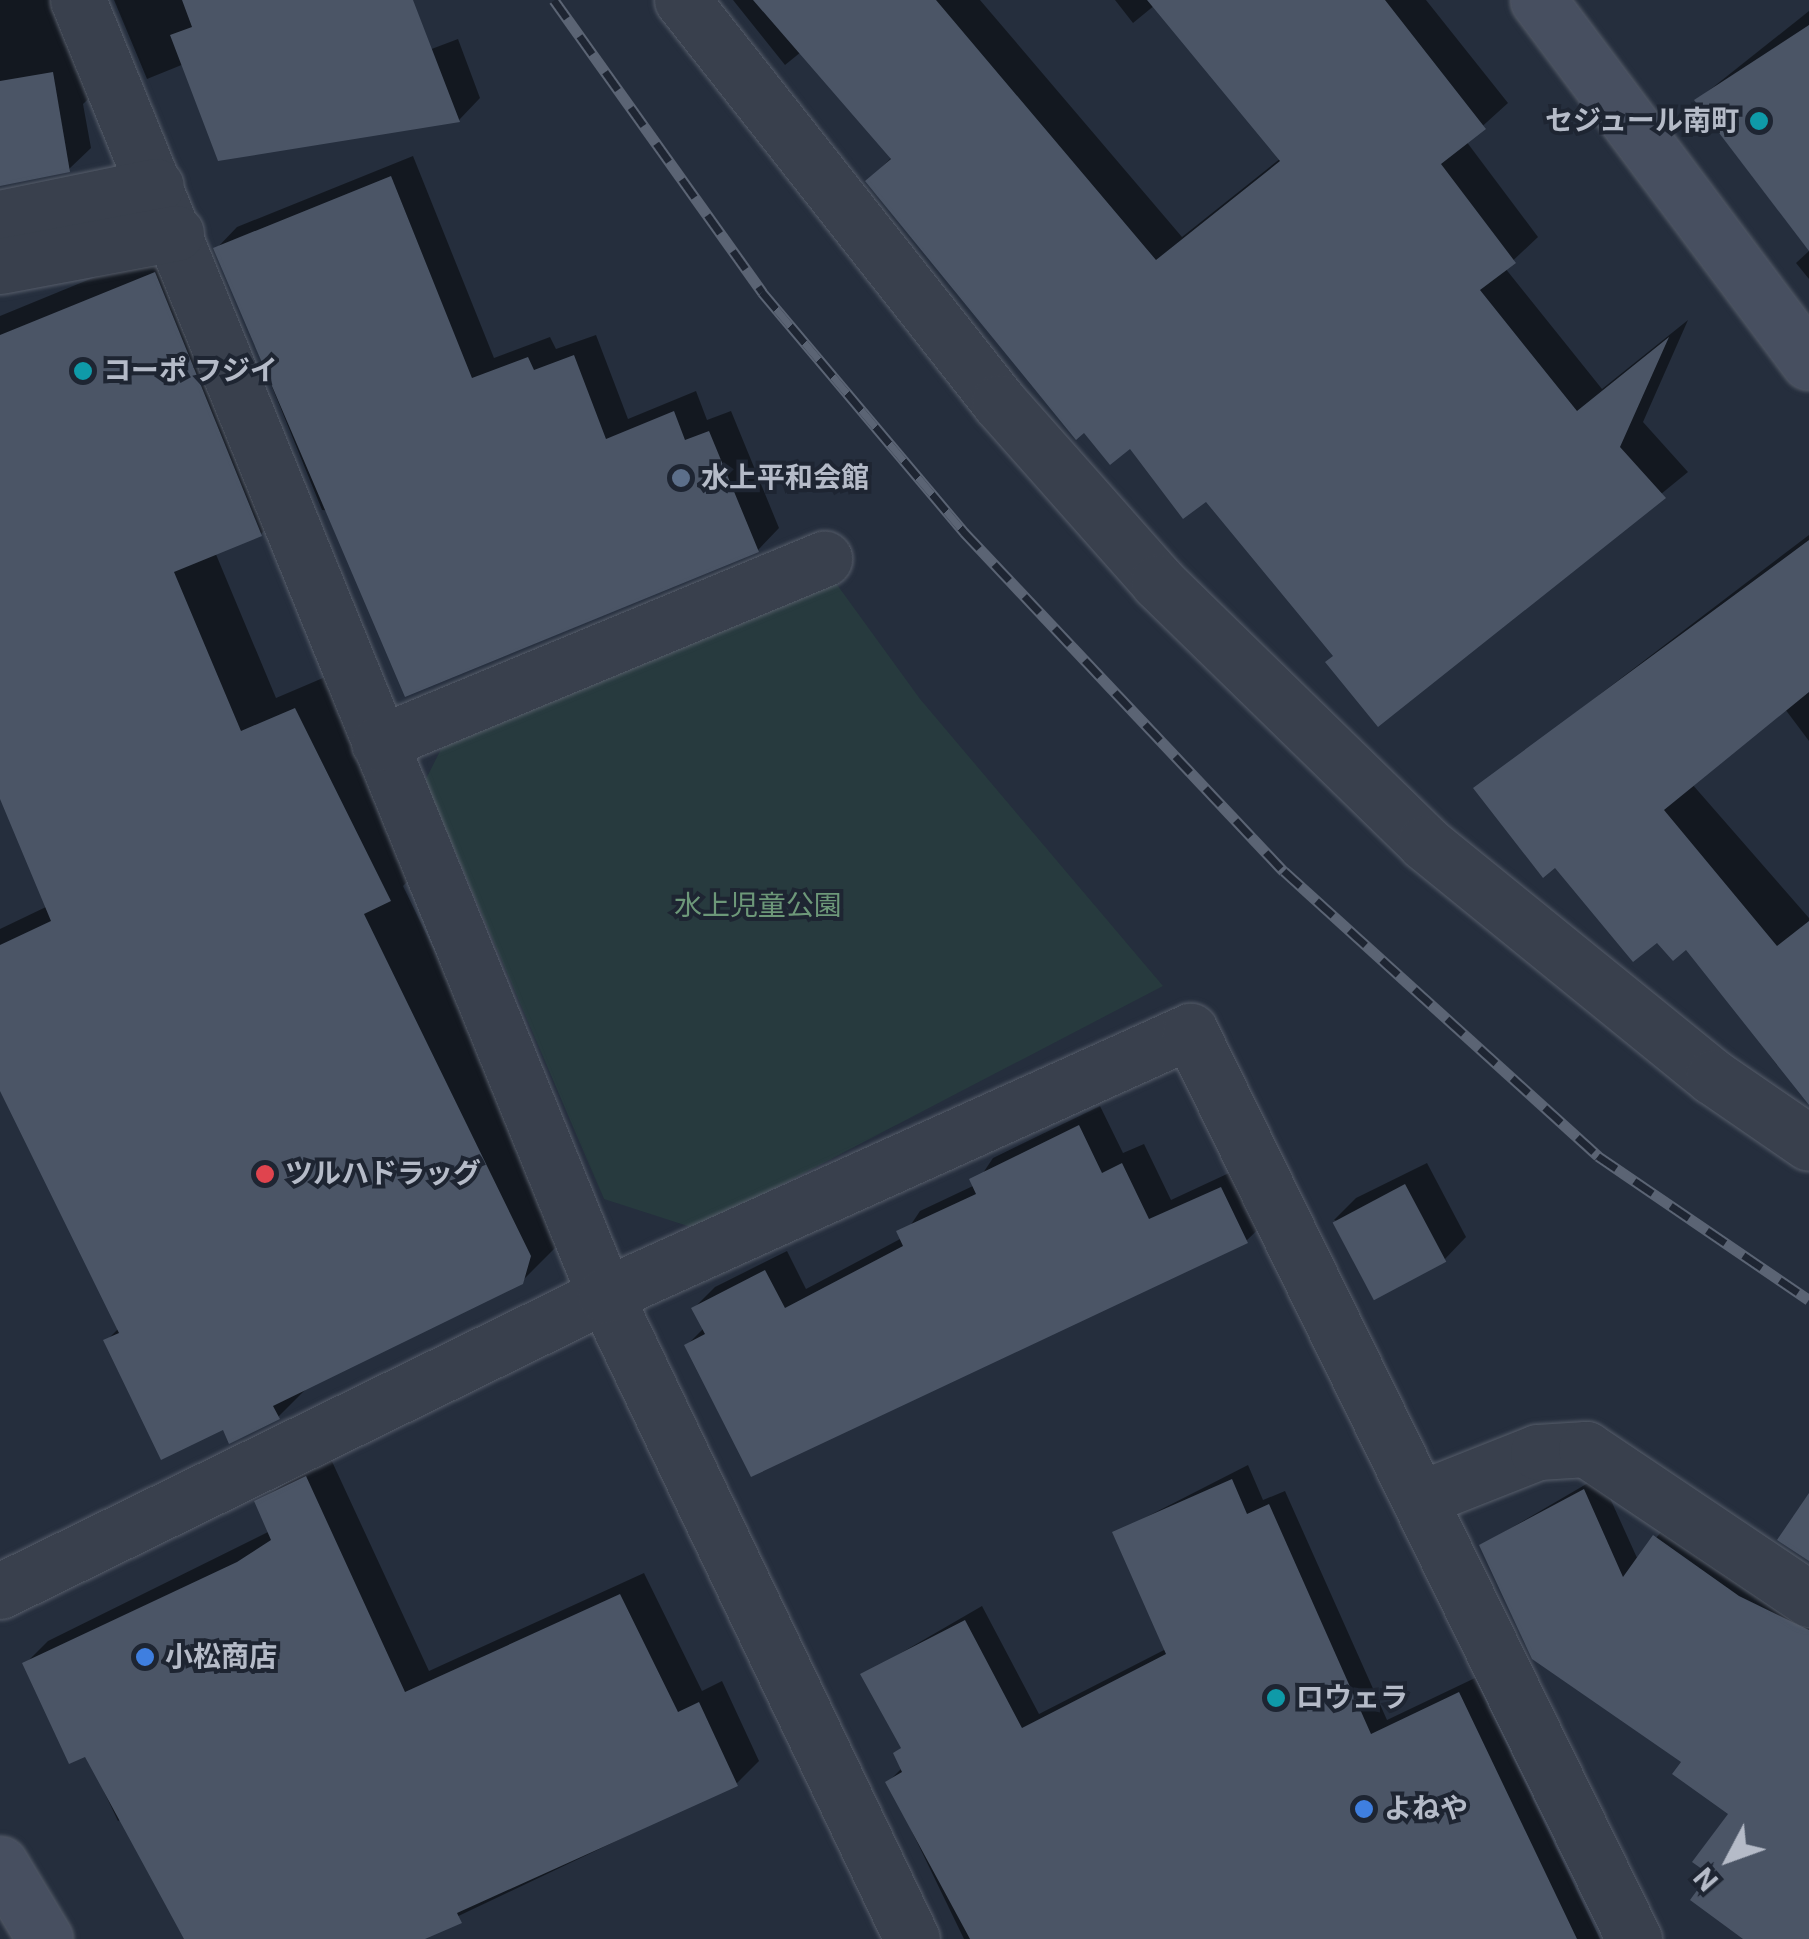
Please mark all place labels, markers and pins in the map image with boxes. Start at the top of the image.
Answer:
place label: セジュール南町 [1543,104,1739,138]
marker: セジュール南町 [1748,110,1770,132]
place label: コーポ フジイ [103,354,278,388]
marker: コーポ フジイ [72,360,94,382]
place label: 水上平和会館 [701,461,869,495]
marker: 水上平和会館 [670,467,692,489]
place label: ツルハドラッグ [285,1157,481,1191]
marker: ツルハドラッグ [254,1163,276,1185]
place label: 小松商店 [165,1640,277,1674]
marker: 小松商店 [134,1646,156,1668]
place label: ロウェラ [1296,1681,1408,1715]
marker: ロウェラ [1265,1687,1287,1709]
place label: よねや [1384,1792,1468,1826]
marker: よねや [1353,1798,1375,1820]

